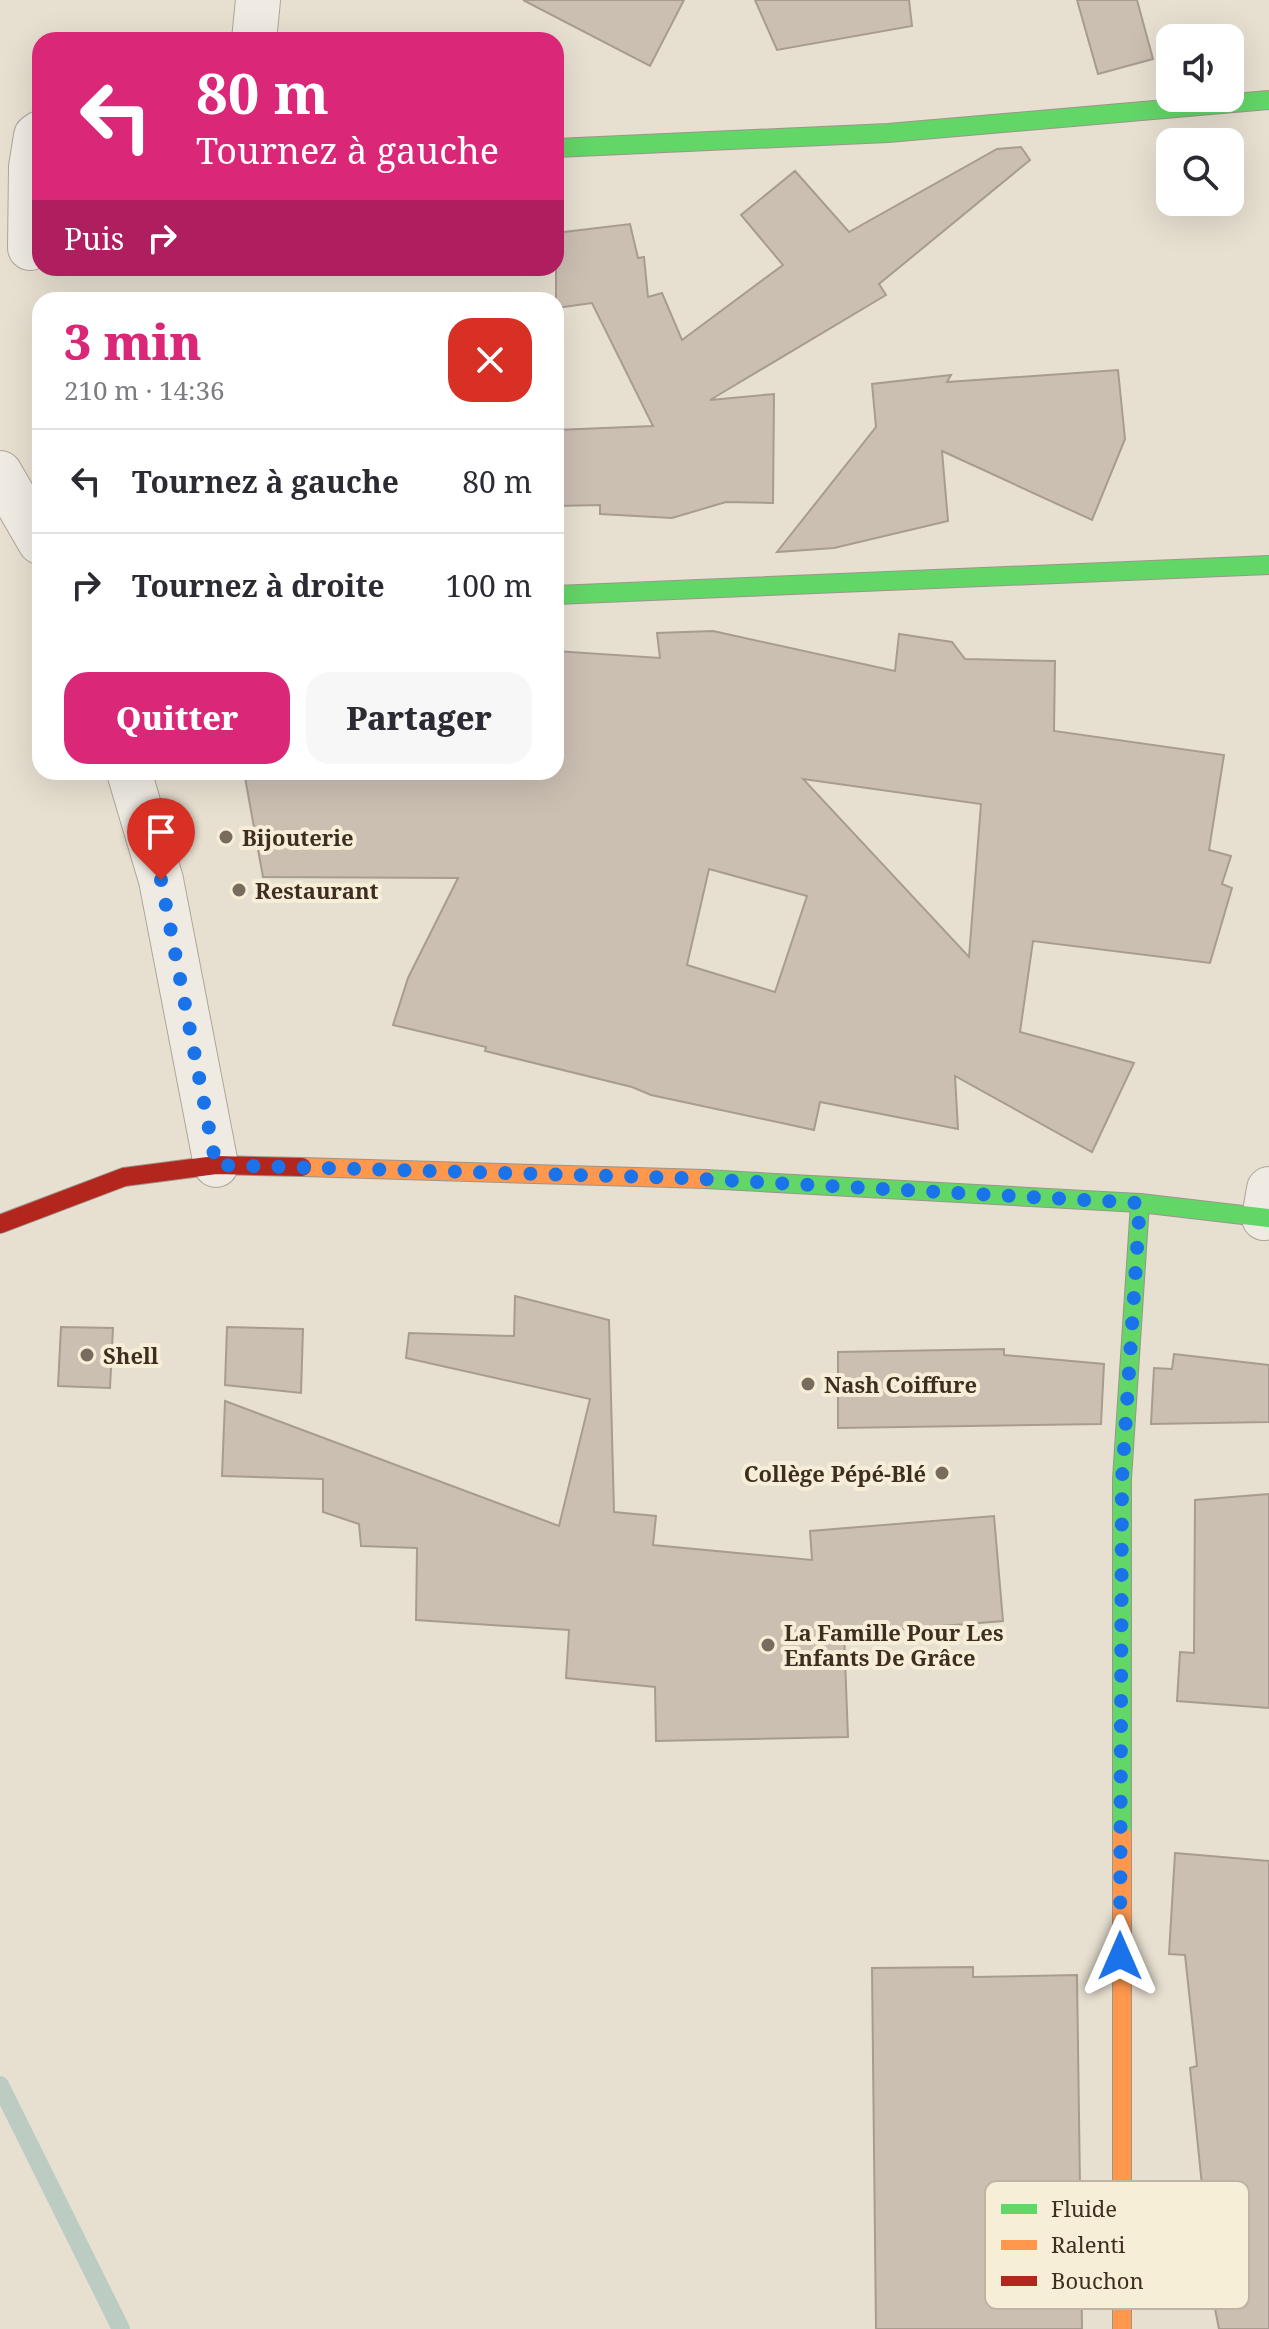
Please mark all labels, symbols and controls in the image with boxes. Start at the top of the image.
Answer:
map controls [1156,24,1244,216]
button: sound [1156,24,1244,112]
text: 80 m [196,54,329,130]
icon: left [64,64,168,168]
text: Tournez à gauche [196,126,499,175]
button: search [1156,128,1244,216]
icon: right [140,216,184,260]
text: Puis [64,218,124,259]
text: 3 min [64,309,202,374]
button: close [448,318,532,402]
text: 210 m · 14:36 [64,372,225,408]
icon: left [64,459,108,503]
text: Tournez à gauche [132,461,399,502]
text: 80 m [462,461,532,502]
icon: right [64,563,108,607]
text: Tournez à droite [132,565,385,606]
text: 100 m [446,565,532,606]
button: Quitter [64,672,290,764]
button: Partager [306,672,532,764]
pin [127,798,195,880]
icon: arrive [139,810,183,854]
place label: Bijouterie [242,822,354,852]
marker: Bijouterie [217,828,235,846]
place label: Restaurant [255,875,379,905]
marker: Restaurant [230,881,248,899]
place label: Shell [103,1340,159,1370]
marker: Shell [78,1346,96,1364]
place label: Nash Coiffure [824,1369,977,1399]
marker: Nash Coiffure [799,1375,817,1393]
place label: Collège Pépé-Blé [744,1458,926,1488]
marker: Collège Pépé-Blé [933,1464,951,1482]
place label: La Famille Pour Les Enfants De Grâce [784,1617,1004,1672]
marker: La Famille Pour Les Enfants De Grâce [759,1636,777,1654]
position arrow [1078,1914,1162,1998]
legend [985,2181,1249,2309]
text: Fluide [1051,2193,1117,2223]
text: Ralenti [1051,2229,1125,2259]
text: Bouchon [1051,2265,1144,2295]

